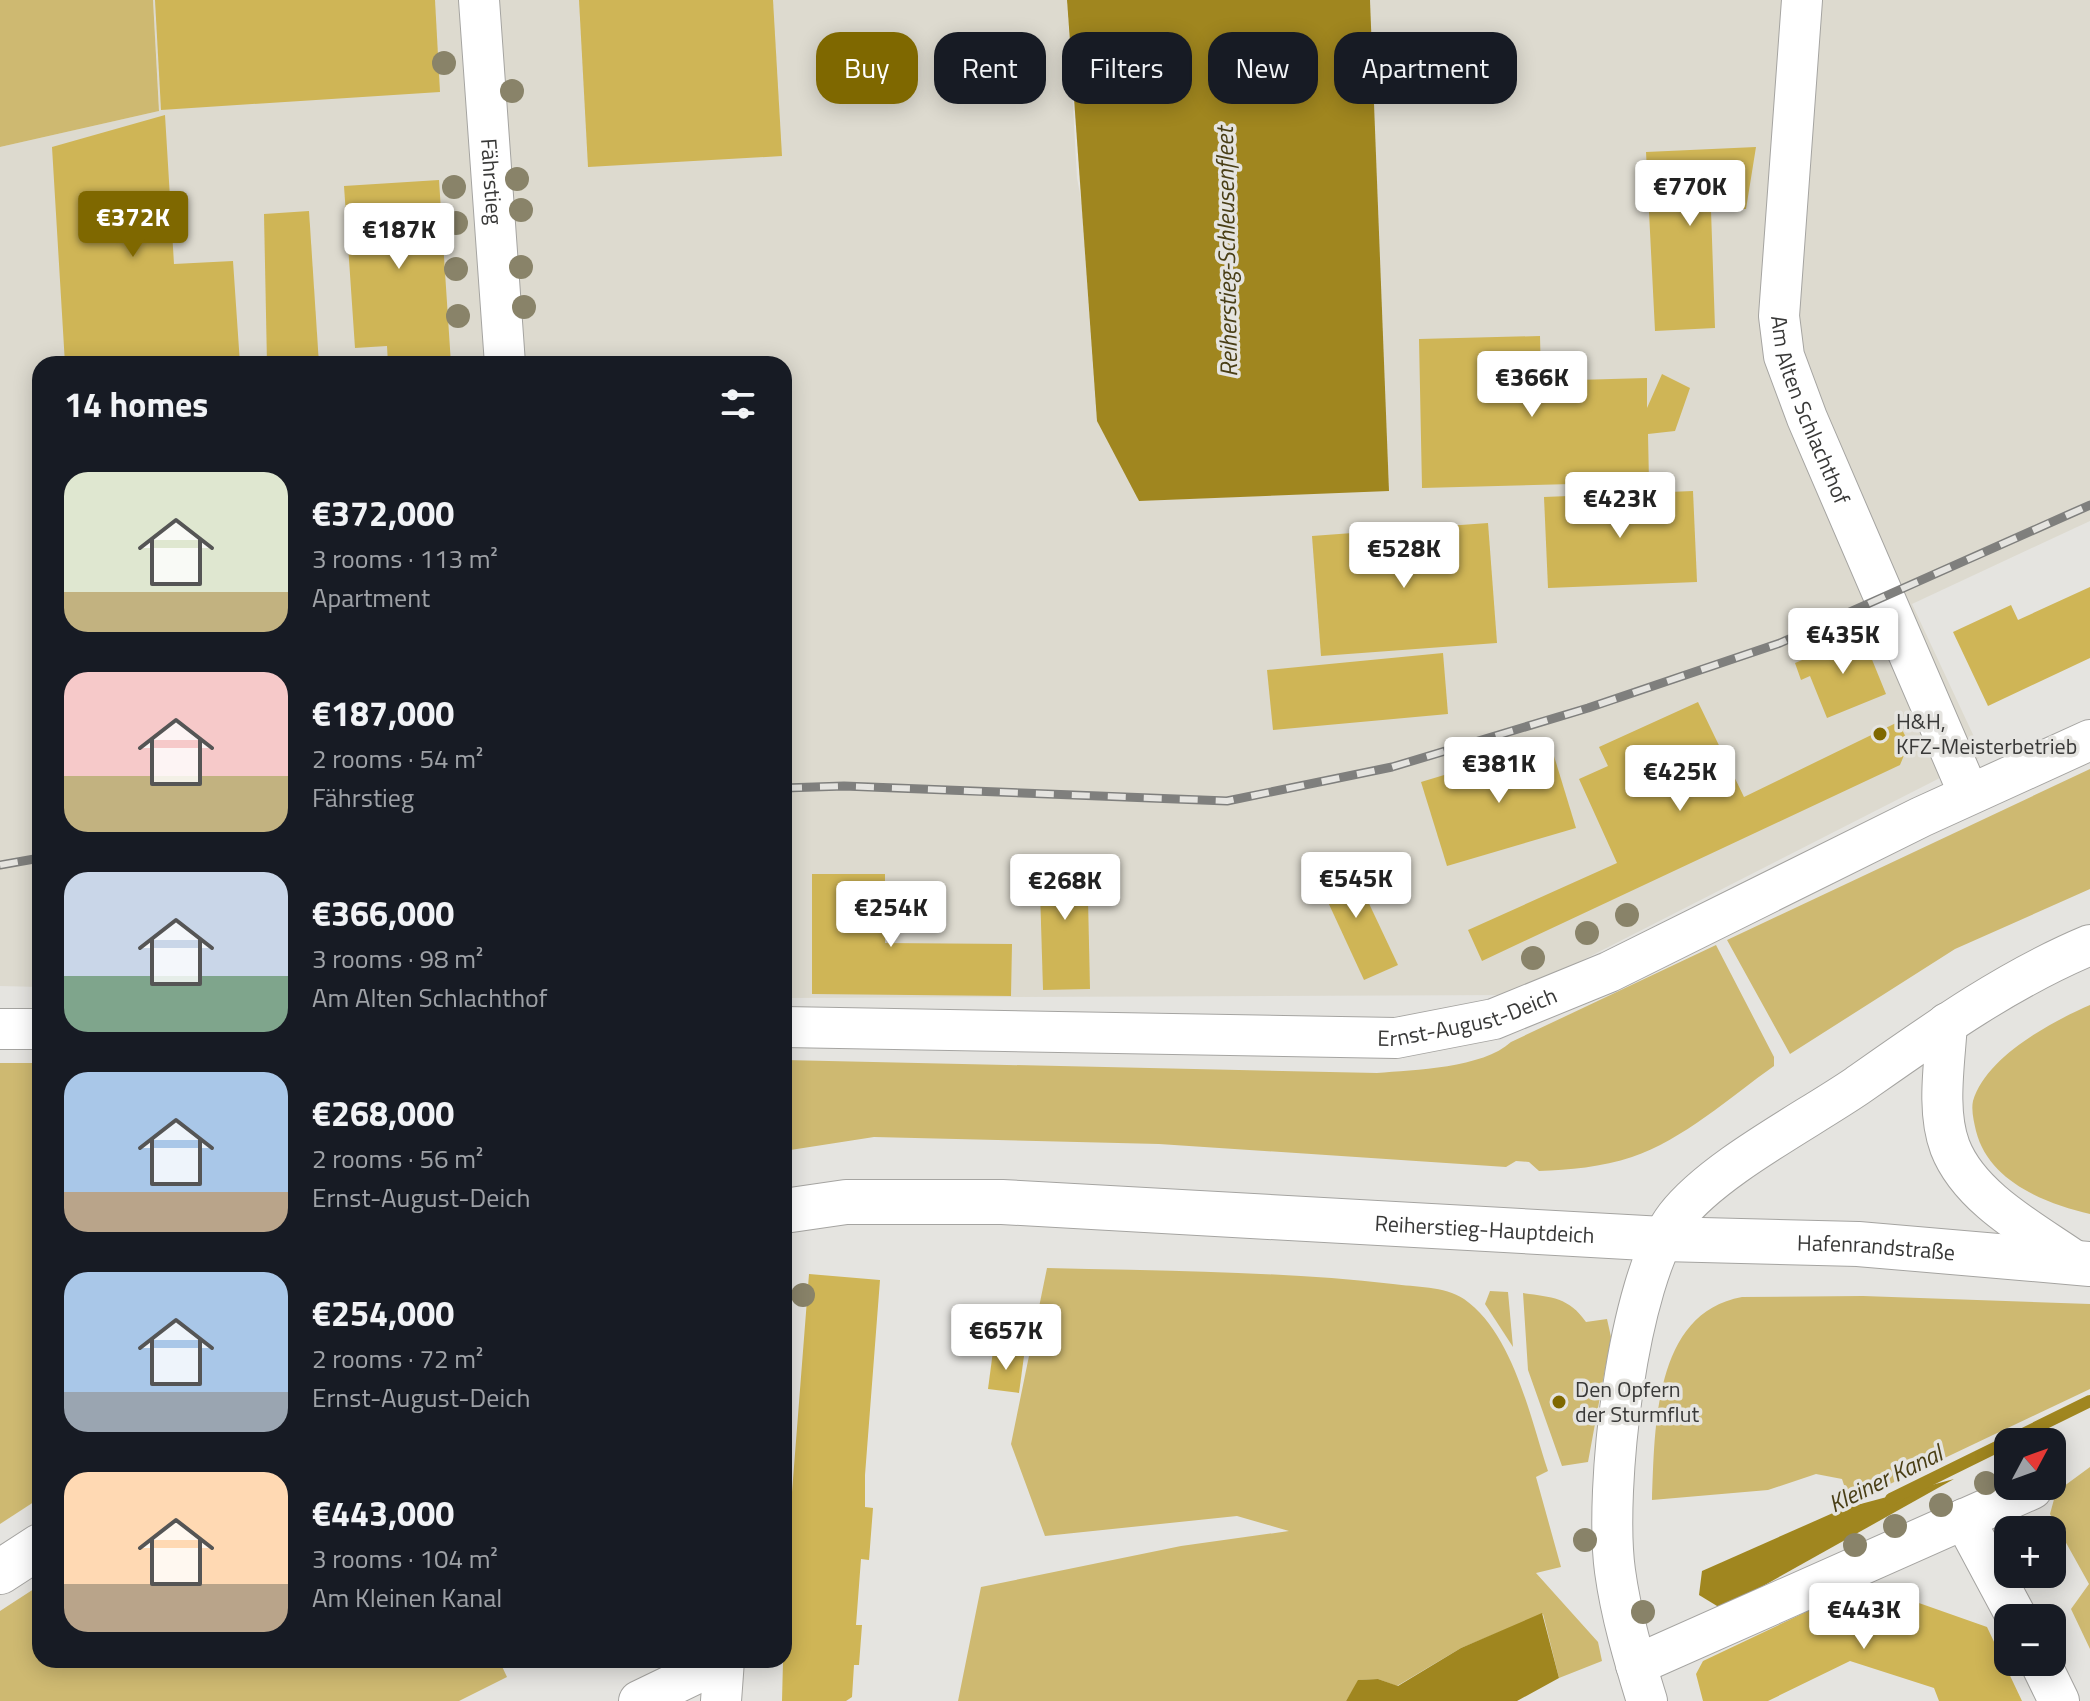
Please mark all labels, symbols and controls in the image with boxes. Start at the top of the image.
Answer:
chip: Buy [816,32,918,104]
chip: Rent [934,32,1046,104]
chip: Filters [1062,32,1192,104]
chip: New [1208,32,1318,104]
chip: Apartment [1334,32,1517,104]
water label: Reiherstieg-Schleusenfleet [1206,123,1246,377]
street label: Fährstieg [472,137,512,226]
pin: €770K [1634,160,1746,228]
text: €770K [1653,166,1727,205]
pin: €372K [77,191,189,259]
text: €372K [96,197,170,236]
pin: €187K [343,203,455,271]
text: €187K [362,209,436,248]
street label: Am Alten Schlachthof [1762,313,1859,510]
pin: €366K [1476,351,1588,419]
text: €366K [1495,357,1569,396]
text: 14 homes [64,378,208,430]
icon: filters [716,382,760,426]
pin: €423K [1564,472,1676,540]
text: €423K [1583,478,1657,517]
text: €372,000 [312,487,454,539]
icon: home [128,504,224,600]
pin: €528K [1348,522,1460,590]
text: €528K [1367,528,1441,567]
text: 3 rooms · 113 m² [312,539,498,578]
text: Apartment [312,578,430,617]
pin: €435K [1787,608,1899,676]
text: €435K [1806,614,1880,653]
text: €187,000 [312,687,454,739]
icon: home [128,704,224,800]
place label: H&H, KFZ-Meisterbetrieb [1896,704,2077,763]
marker: H&H, KFZ-Meisterbetrieb [1871,725,1889,743]
pin: €381K [1443,737,1555,805]
text: 2 rooms · 54 m² [312,739,483,778]
text: €381K [1462,743,1536,782]
pin: €425K [1624,745,1736,813]
text: €425K [1643,751,1717,790]
text: Fährstieg [312,778,414,817]
pin: €545K [1300,852,1412,920]
pin: €268K [1009,854,1121,922]
text: €545K [1319,858,1393,897]
text: €268K [1028,860,1102,899]
pin: €254K [835,881,947,949]
text: €366,000 [312,887,454,939]
text: €254K [854,887,928,926]
icon: home [128,904,224,1000]
text: 3 rooms · 98 m² [312,939,483,978]
text: Am Alten Schlachthof [312,978,547,1017]
street label: Ernst-August-Deich [1377,978,1562,1055]
text: €268,000 [312,1087,454,1139]
icon: home [128,1104,224,1200]
text: 2 rooms · 56 m² [312,1139,483,1178]
text: Ernst-August-Deich [312,1178,530,1217]
street label: Reiherstieg-Hauptdeich [1374,1206,1596,1252]
street label: Hafenrandstraße [1797,1225,1957,1269]
text: €254,000 [312,1287,454,1339]
icon: home [128,1304,224,1400]
pin: €657K [950,1304,1062,1372]
text: €657K [969,1310,1043,1349]
text: 2 rooms · 72 m² [312,1339,483,1378]
place label: Den Opfern der Sturmflut [1575,1372,1699,1431]
text: Ernst-August-Deich [312,1378,530,1417]
marker: Den Opfern der Sturmflut [1550,1393,1568,1411]
north arrow [1994,1428,2066,1500]
map controls [1994,1428,2066,1676]
water label: Kleiner Kanal [1822,1434,1951,1521]
text: €443,000 [312,1487,454,1539]
icon: home [128,1504,224,1600]
button: + [1994,1516,2066,1588]
text: 3 rooms · 104 m² [312,1539,498,1578]
text: Am Kleinen Kanal [312,1578,502,1617]
pin: €443K [1808,1583,1920,1651]
text: €443K [1827,1589,1901,1628]
button: − [1994,1604,2066,1676]

